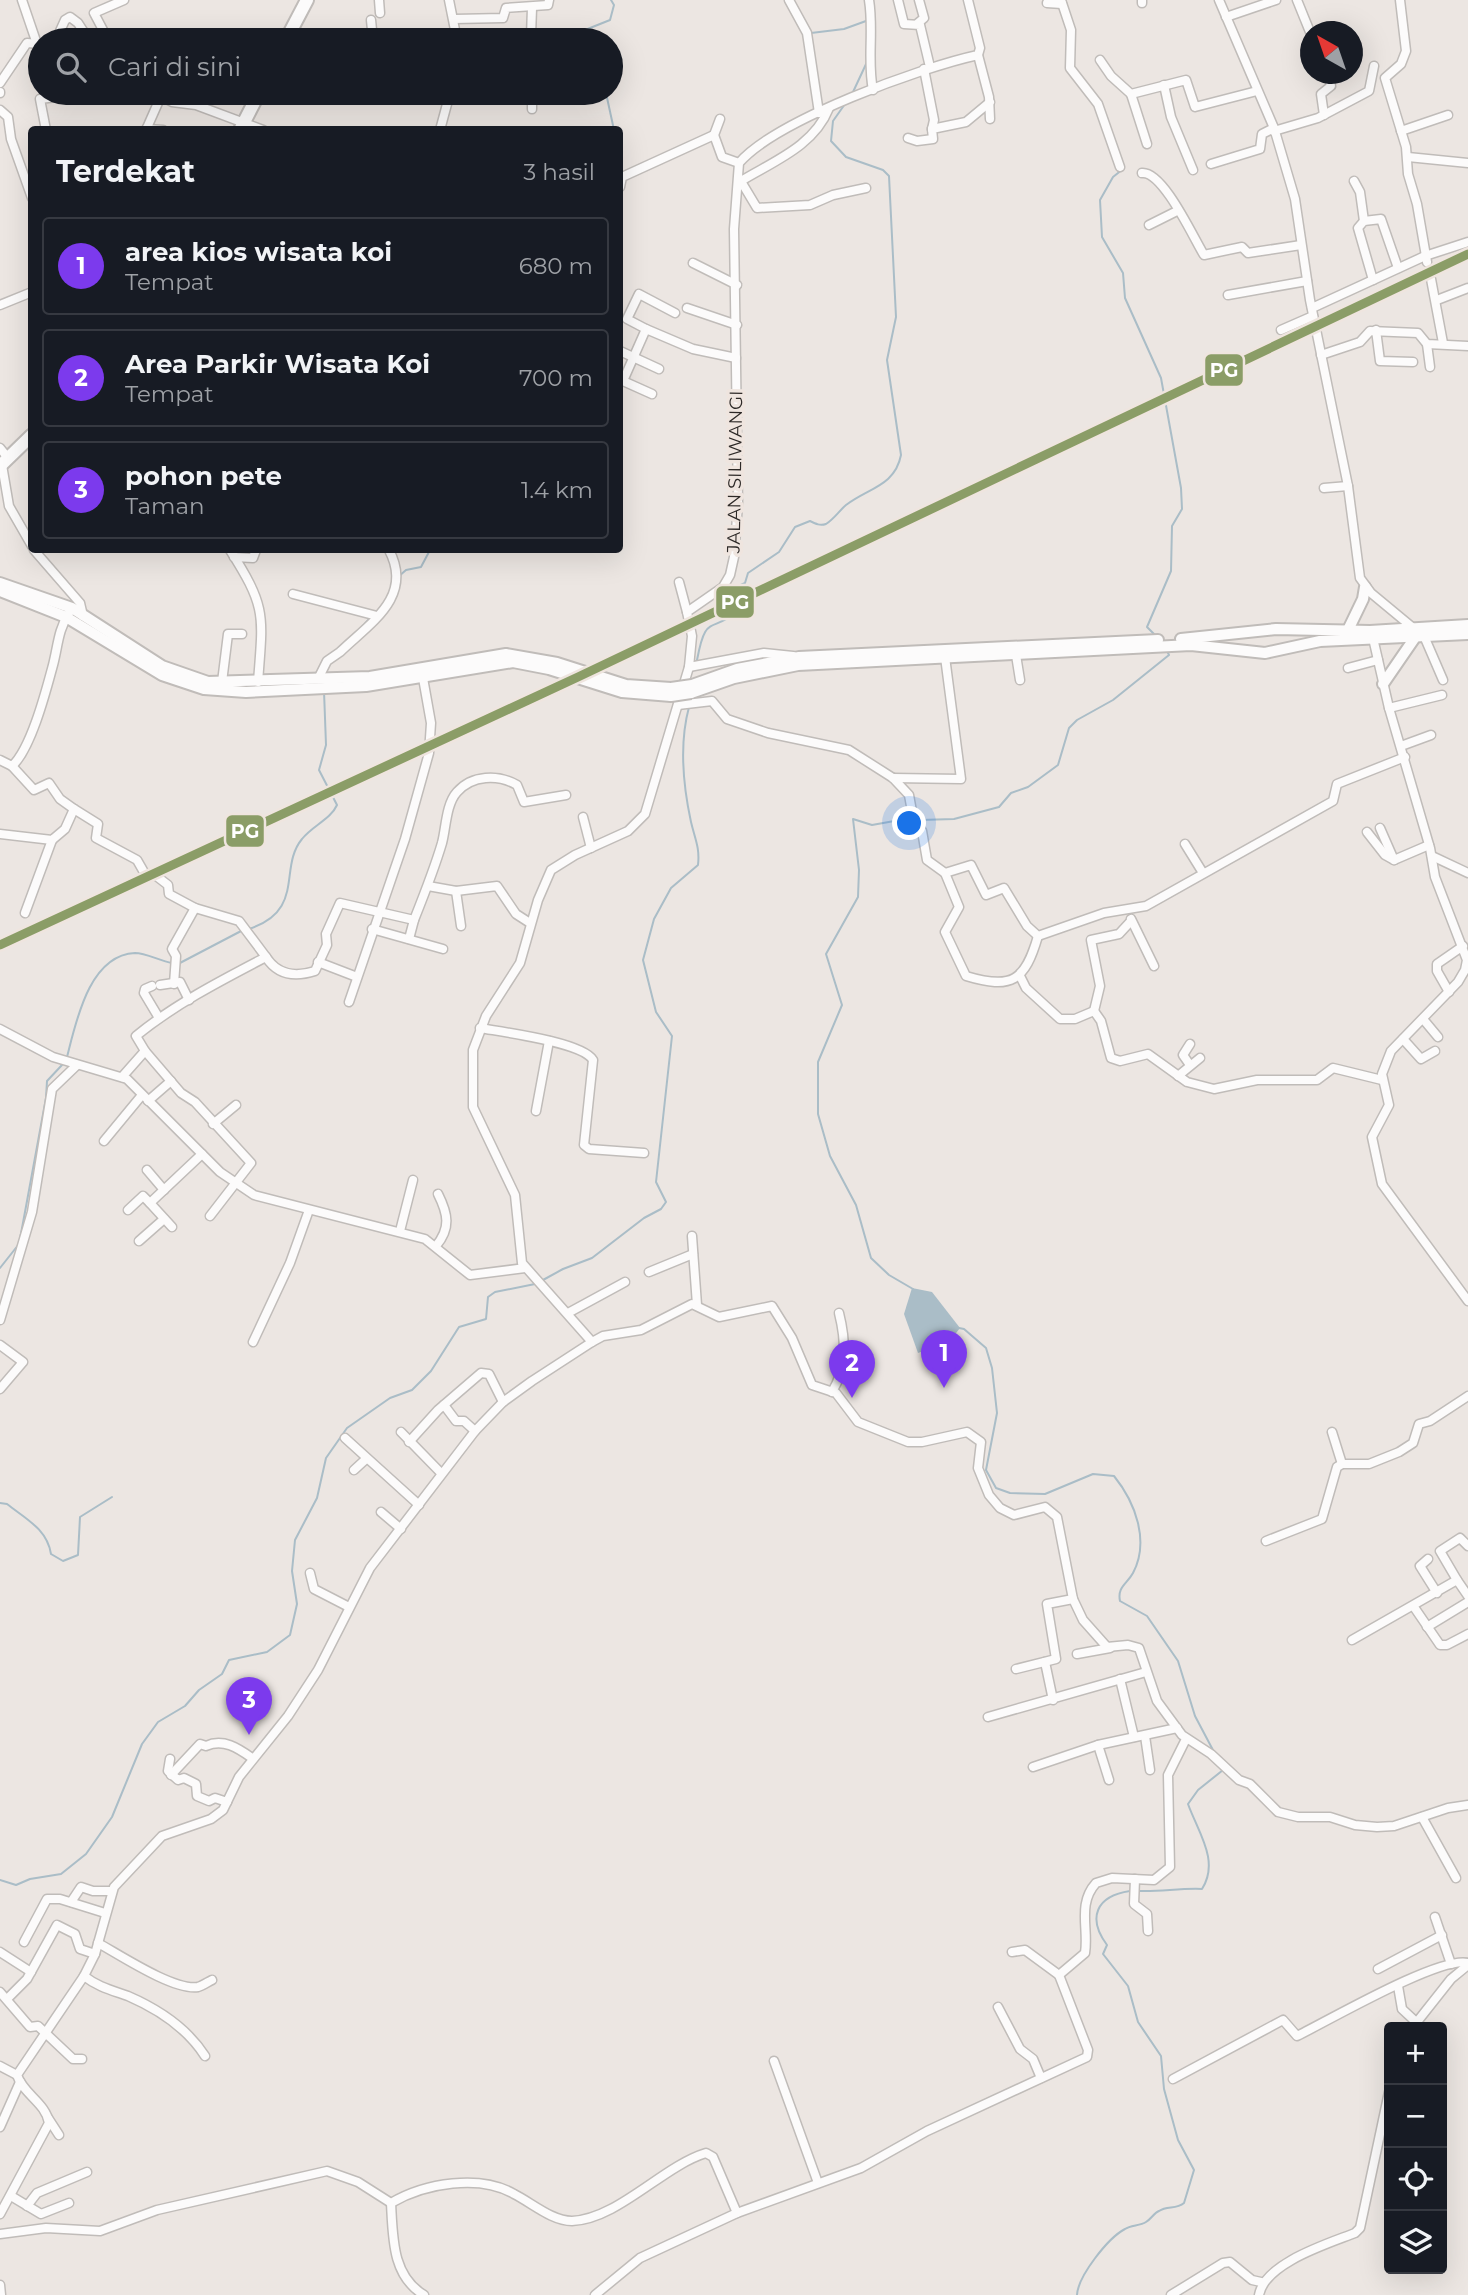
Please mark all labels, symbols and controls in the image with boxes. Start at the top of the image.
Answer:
north arrow [1300,21,1363,84]
search box [28,28,623,105]
icon: search [52,48,90,86]
text: Cari di sini [108,51,241,83]
text: Terdekat [56,153,195,190]
text: 3 hasil [523,158,595,186]
text: area kios wisata koi [125,236,392,268]
text: 1 [76,252,86,280]
text: 680 m [519,252,593,280]
text: Tempat [125,268,214,296]
text: Area Parkir Wisata Koi [125,348,430,380]
line badge: PG [1204,353,1244,387]
text: PG [1210,359,1238,382]
text: 2 [74,364,88,392]
text: 700 m [519,364,593,392]
text: Tempat [125,380,214,408]
street label: JALAN SILIWANGI [723,390,747,555]
text: pohon pete [125,460,282,492]
text: 3 [74,476,88,504]
text: 1.4 km [521,476,593,504]
text: Taman [125,492,205,520]
line badge: PG [715,585,755,619]
text: PG [721,591,749,614]
your location [892,806,926,840]
line badge: PG [225,814,265,848]
text: PG [231,820,259,843]
pin: 1 [921,1330,967,1388]
pin: 2 [829,1340,875,1398]
pin: 3 [226,1677,272,1735]
map controls [1384,2022,1447,2274]
button: + [1384,2022,1447,2085]
button: − [1384,2085,1447,2148]
button: locate [1384,2148,1447,2211]
button: layers [1384,2211,1447,2274]

